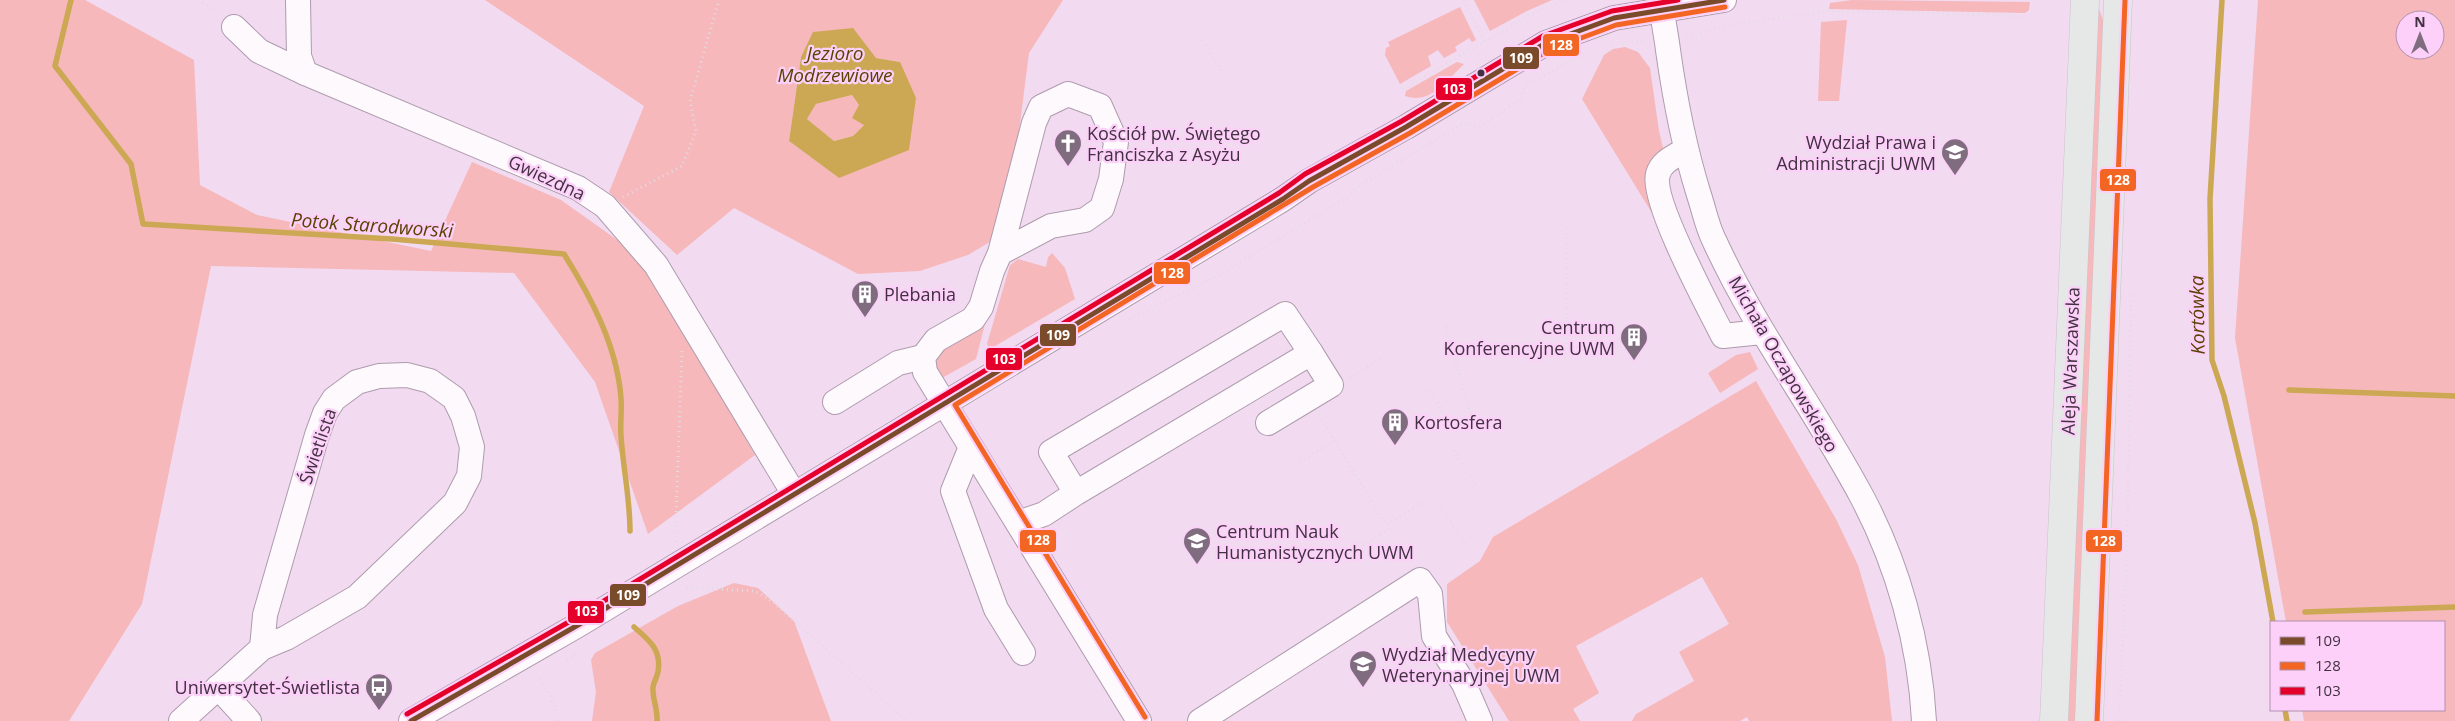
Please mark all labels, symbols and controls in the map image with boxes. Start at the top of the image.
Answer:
north arrow [2395,10,2445,60]
text: N [2414,12,2426,31]
line badge: 128 [1542,33,1580,57]
text: 128 [1549,35,1573,54]
water label: Jezioro Modrzewiowe [777,40,893,88]
line badge: 109 [1502,46,1540,70]
text: 109 [1509,48,1533,67]
unlabelled marker [1476,68,1486,78]
line badge: 103 [1435,77,1473,101]
text: 103 [1442,79,1466,98]
place label: Kościół pw. Świętego Franciszka z Asyżu [1087,121,1261,166]
church icon: Kościół pw. Świętego Franciszka z Asyżu [1053,128,1083,167]
place label: Wydział Prawa i Administracji UWM [1776,130,1936,175]
school or university icon: Wydział Prawa i Administracji UWM [1940,137,1970,176]
street label: Gwiezdna [505,149,589,205]
line badge: 128 [2099,168,2137,192]
text: 128 [2106,170,2130,189]
water label: Potok Starodworski [290,206,455,244]
line badge: 128 [1153,261,1191,285]
text: 128 [1160,263,1184,282]
street label: Michała Oczapowskiego [1724,271,1844,457]
water label: Kortówka [2183,275,2211,355]
building icon: Plebania [850,279,880,318]
place label: Plebania [884,282,956,306]
street label: Aleja Warszawska [2055,287,2085,435]
place label: Centrum Konferencyjne UWM [1444,315,1615,360]
building icon: Centrum Konferencyjne UWM [1619,322,1649,361]
line badge: 109 [1039,323,1077,347]
text: 109 [1046,325,1070,344]
line badge: 103 [985,347,1023,371]
text: 103 [992,349,1016,368]
street label: Świetlista [293,405,341,487]
building icon: Kortosfera [1380,407,1410,446]
place label: Kortosfera [1414,410,1503,434]
place label: Centrum Nauk Humanistycznych UWM [1216,519,1414,564]
school or university icon: Centrum Nauk Humanistycznych UWM [1182,526,1212,565]
line badge: 128 [1019,529,1057,553]
line badge: 128 [2085,529,2123,553]
text: 128 [1026,530,1050,549]
text: 128 [2092,531,2116,550]
line badge: 109 [609,583,647,607]
text: 109 [616,585,640,604]
line badge: 103 [567,600,605,624]
text: 103 [574,601,598,620]
legend [2270,621,2445,711]
text: 109 [2315,630,2341,650]
place label: Wydział Medycyny Weterynaryjnej UWM [1382,642,1560,687]
school or university icon: Wydział Medycyny Weterynaryjnej UWM [1348,649,1378,688]
text: 128 [2315,655,2341,675]
bus stop icon: Uniwersytet-Świetlista [364,672,394,711]
place label: Uniwersytet-Świetlista [175,675,360,699]
text: 103 [2315,680,2341,700]

